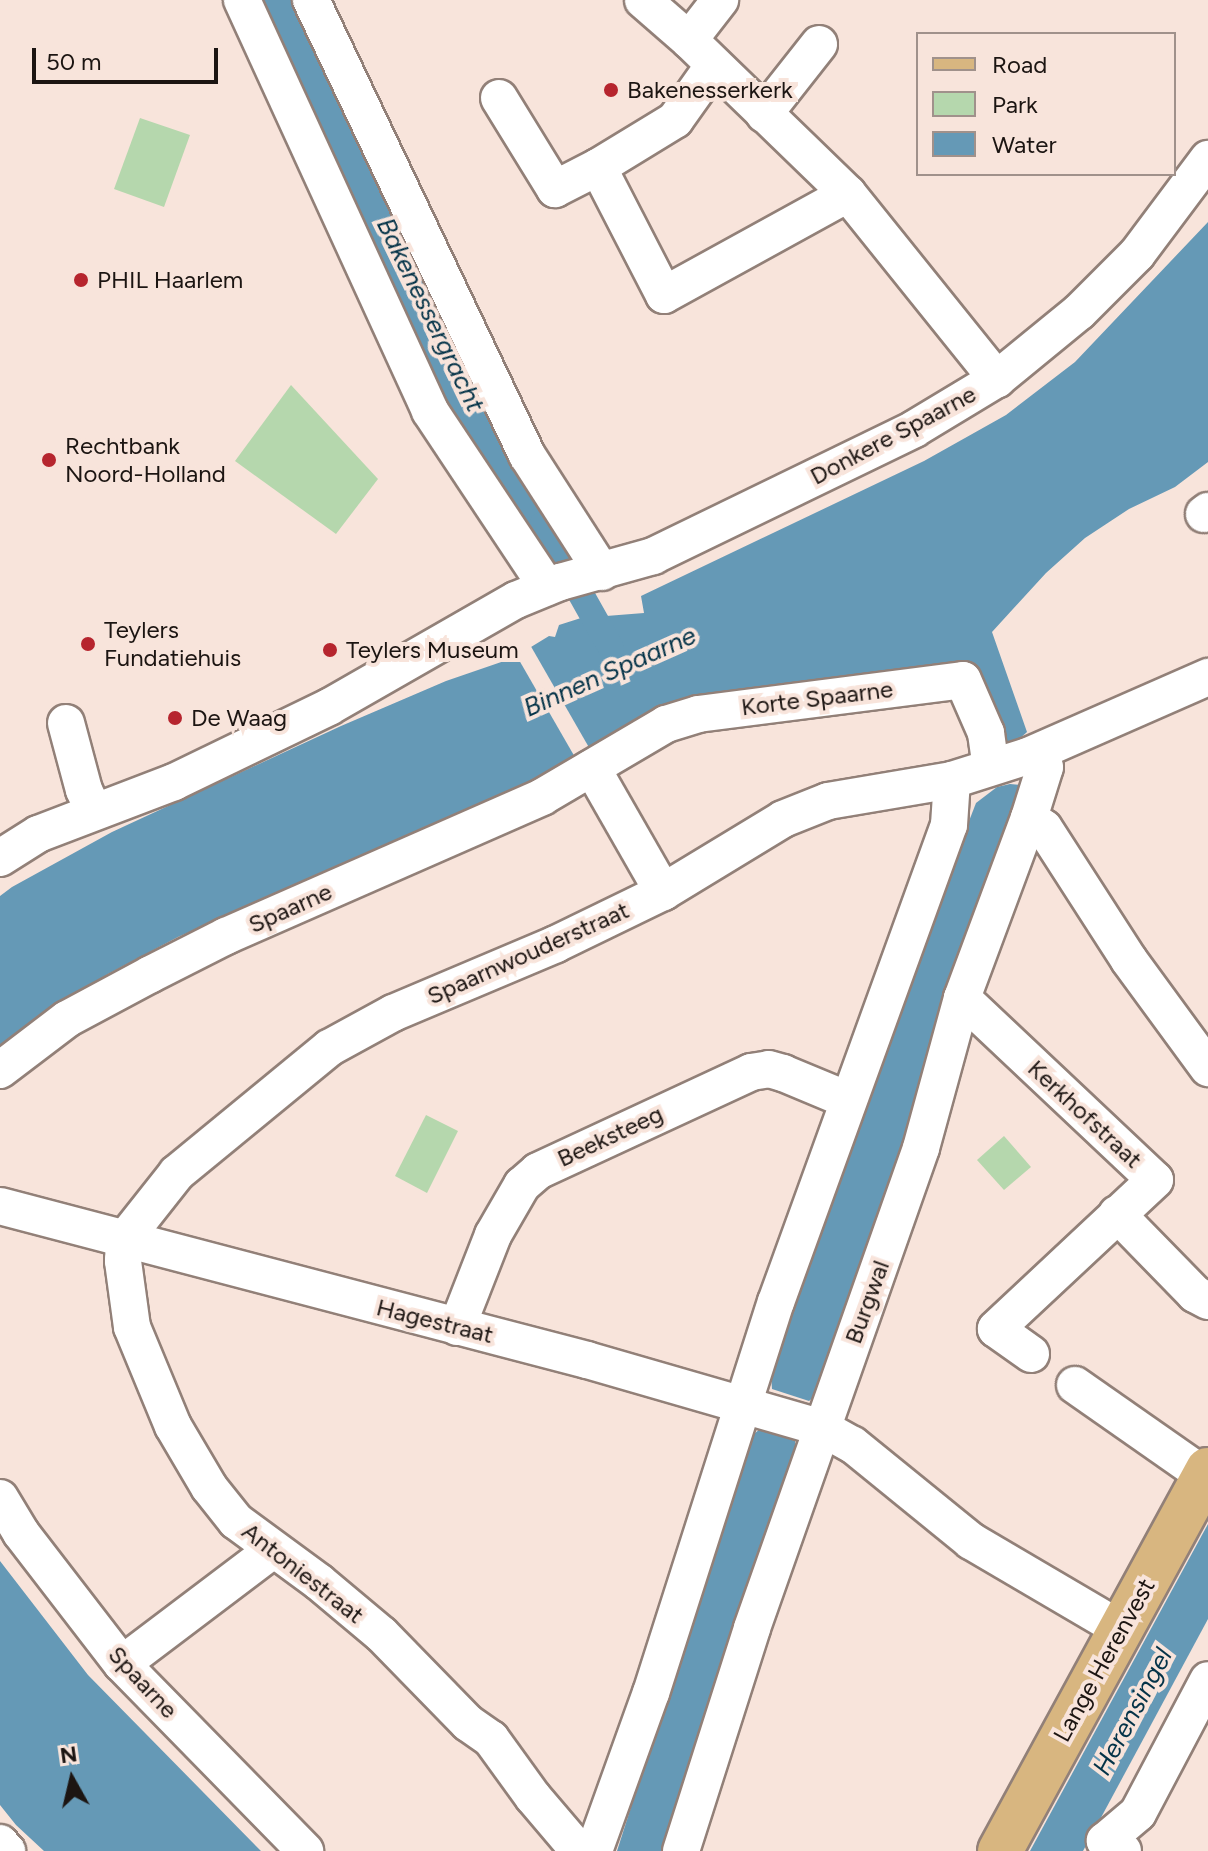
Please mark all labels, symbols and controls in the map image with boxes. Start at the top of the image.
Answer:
scale bar [36,32,222,82]
legend [916,32,1176,176]
text: 50 m [46,47,102,76]
text: Road [992,50,1047,79]
place label: Bakenesserkerk [627,76,793,104]
marker: Bakenesserkerk [602,81,620,99]
text: Park [992,90,1038,119]
text: Water [992,130,1057,159]
water label: Bakenessergracht [370,213,490,417]
place label: PHIL Haarlem [97,266,243,294]
marker: PHIL Haarlem [72,271,90,289]
street label: Donkere Spaarne [805,379,981,491]
place label: Rechtbank Noord-Holland [65,432,226,488]
marker: Rechtbank Noord-Holland [40,451,58,469]
place label: Teylers Fundatiehuis [104,616,241,672]
water label: Binnen Spaarne [519,620,701,724]
marker: Teylers Fundatiehuis [79,635,97,653]
place label: Teylers Museum [346,636,519,664]
marker: Teylers Museum [321,641,339,659]
street label: Korte Spaarne [740,674,894,722]
place label: De Waag [191,704,287,732]
marker: De Waag [166,709,184,727]
street label: Spaarne [244,877,336,939]
street label: Spaarnwouderstraat [423,896,633,1010]
street label: Kerkhofstraat [1022,1054,1148,1174]
street label: Beeksteeg [553,1099,667,1173]
street label: Burgwal [839,1257,895,1347]
street label: Hagestraat [374,1293,496,1349]
street label: Antoniestraat [236,1517,370,1629]
street label: Lange Herenvest [1047,1573,1161,1747]
street label: Spaarne [102,1640,184,1724]
water label: Herensingel [1087,1643,1179,1781]
north arrow [32,1739,112,1819]
text: N [58,1740,79,1769]

